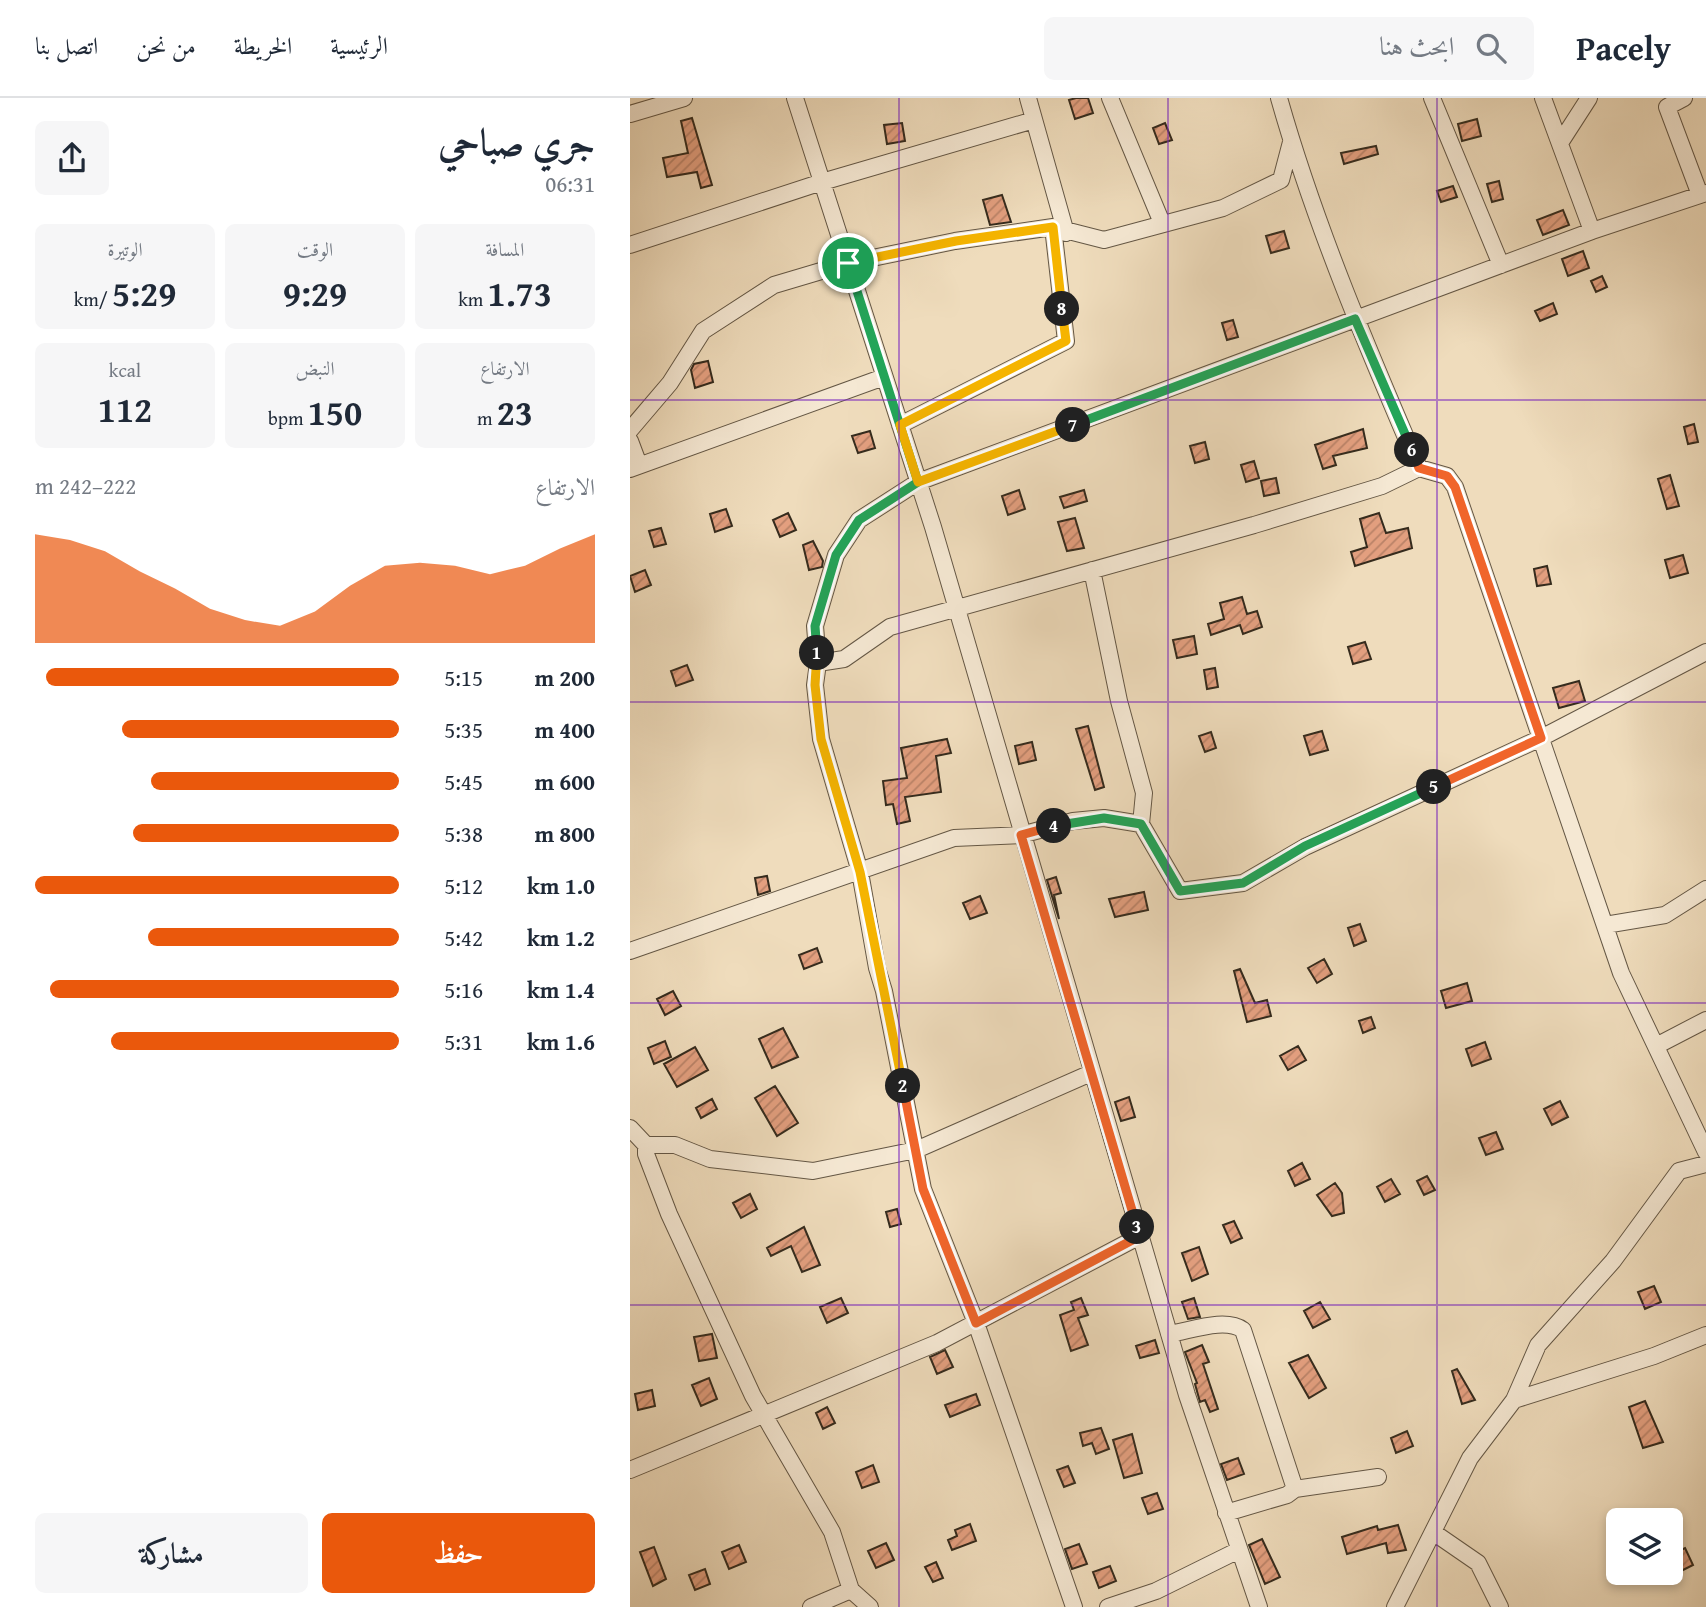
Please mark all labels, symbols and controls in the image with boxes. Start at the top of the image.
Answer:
search box [1044,17,1534,80]
text: Pacely [1576,24,1671,72]
text: ابحث هنا [1379,26,1454,65]
text: اتصل بنا [35,28,98,63]
text: من نحن [136,28,196,63]
text: الخريطة [234,28,292,63]
text: الرئيسية [330,28,388,63]
icon: search [1472,29,1510,67]
text: جري صباحي [438,113,595,169]
button: share [35,121,109,195]
text: 06:31 [545,167,595,200]
pin [818,233,878,293]
text: الوتيرة [107,235,143,263]
text: الوقت [297,235,333,263]
text: المسافة [486,235,524,263]
icon: arrive [829,244,867,282]
text: 5:29 [112,268,176,319]
text: 9:29 [283,268,347,319]
text: 1.73 [488,268,552,319]
text: /km [74,285,112,313]
text: km [458,285,488,313]
pin: 8 [1044,292,1080,326]
text: 8 [1057,294,1066,322]
text: النبض [295,354,335,382]
text: الارتفاع [480,354,530,382]
text: kcal [109,356,141,384]
text: 112 [98,384,152,435]
text: 150 [308,387,362,438]
text: 23 [497,387,533,438]
text: bpm [268,404,308,432]
text: m [477,404,497,432]
pin: 7 [1056,408,1090,442]
text: 7 [1068,410,1077,438]
pin: 6 [1394,432,1430,468]
text: 6 [1407,435,1416,463]
text: 222–242 m [35,469,136,502]
text: الارتفاع [535,470,595,503]
pin: 1 [800,636,834,670]
text: 1 [812,638,821,666]
text: 5:15 [444,661,483,694]
text: 200 m [534,661,595,694]
text: 5:35 [444,713,483,746]
text: 400 m [534,713,595,746]
text: 5:45 [444,765,483,798]
text: 600 m [534,765,595,798]
pin: 5 [1416,770,1452,804]
text: 5 [1429,772,1438,800]
pin: 4 [1036,808,1072,844]
text: 4 [1049,811,1058,839]
text: 5:38 [444,817,483,850]
text: 800 m [534,817,595,850]
text: 5:12 [444,869,483,902]
text: 1.0 km [527,869,595,902]
text: 5:42 [444,921,483,954]
text: 1.2 km [527,921,595,954]
text: 5:16 [444,973,483,1006]
text: 1.4 km [527,973,595,1006]
text: 5:31 [444,1025,483,1058]
text: 1.6 km [527,1025,595,1058]
pin: 2 [886,1068,920,1104]
text: 2 [898,1071,907,1099]
pin: 3 [1120,1210,1154,1244]
text: 3 [1132,1212,1141,1240]
map controls [1606,1508,1683,1585]
button: layers [1606,1508,1683,1585]
button: مشاركة [35,1513,308,1593]
button: حفظ [322,1513,595,1593]

